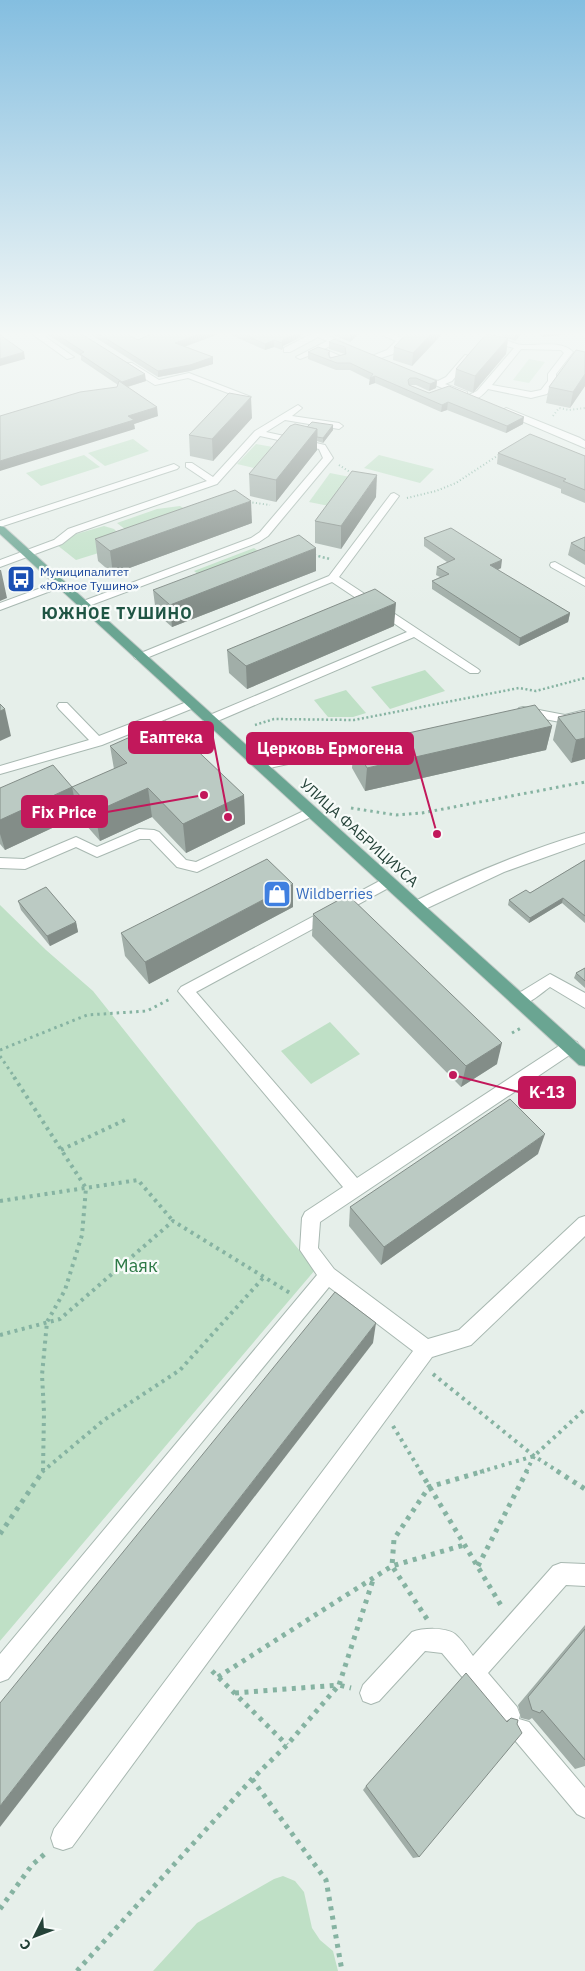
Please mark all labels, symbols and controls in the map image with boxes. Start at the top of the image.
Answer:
bus stop icon: Муниципалитет «Южное Тушино» [6,564,36,594]
place label: Муниципалитет «Южное Тушино» [40,564,139,593]
district label: ЮЖНОЕ ТУШИНО [41,603,193,623]
callout: Еаптека [129,722,213,753]
text: Еаптека [139,727,203,747]
callout: Церковь Ермогена [247,733,413,764]
text: Церковь Ермогена [257,738,403,758]
street label: УЛИЦА ФАБРИЦИУСА [296,774,423,891]
callout: Fix Price [22,796,107,827]
text: Fix Price [31,802,97,822]
shop icon: Wildberries [262,879,292,909]
place label: Wildberries [296,884,373,903]
callout: K-13 [519,1077,575,1108]
text: K-13 [529,1082,565,1102]
park label: Маяк [114,1254,158,1277]
north arrow [10,1911,60,1961]
text: С [16,1935,35,1954]

